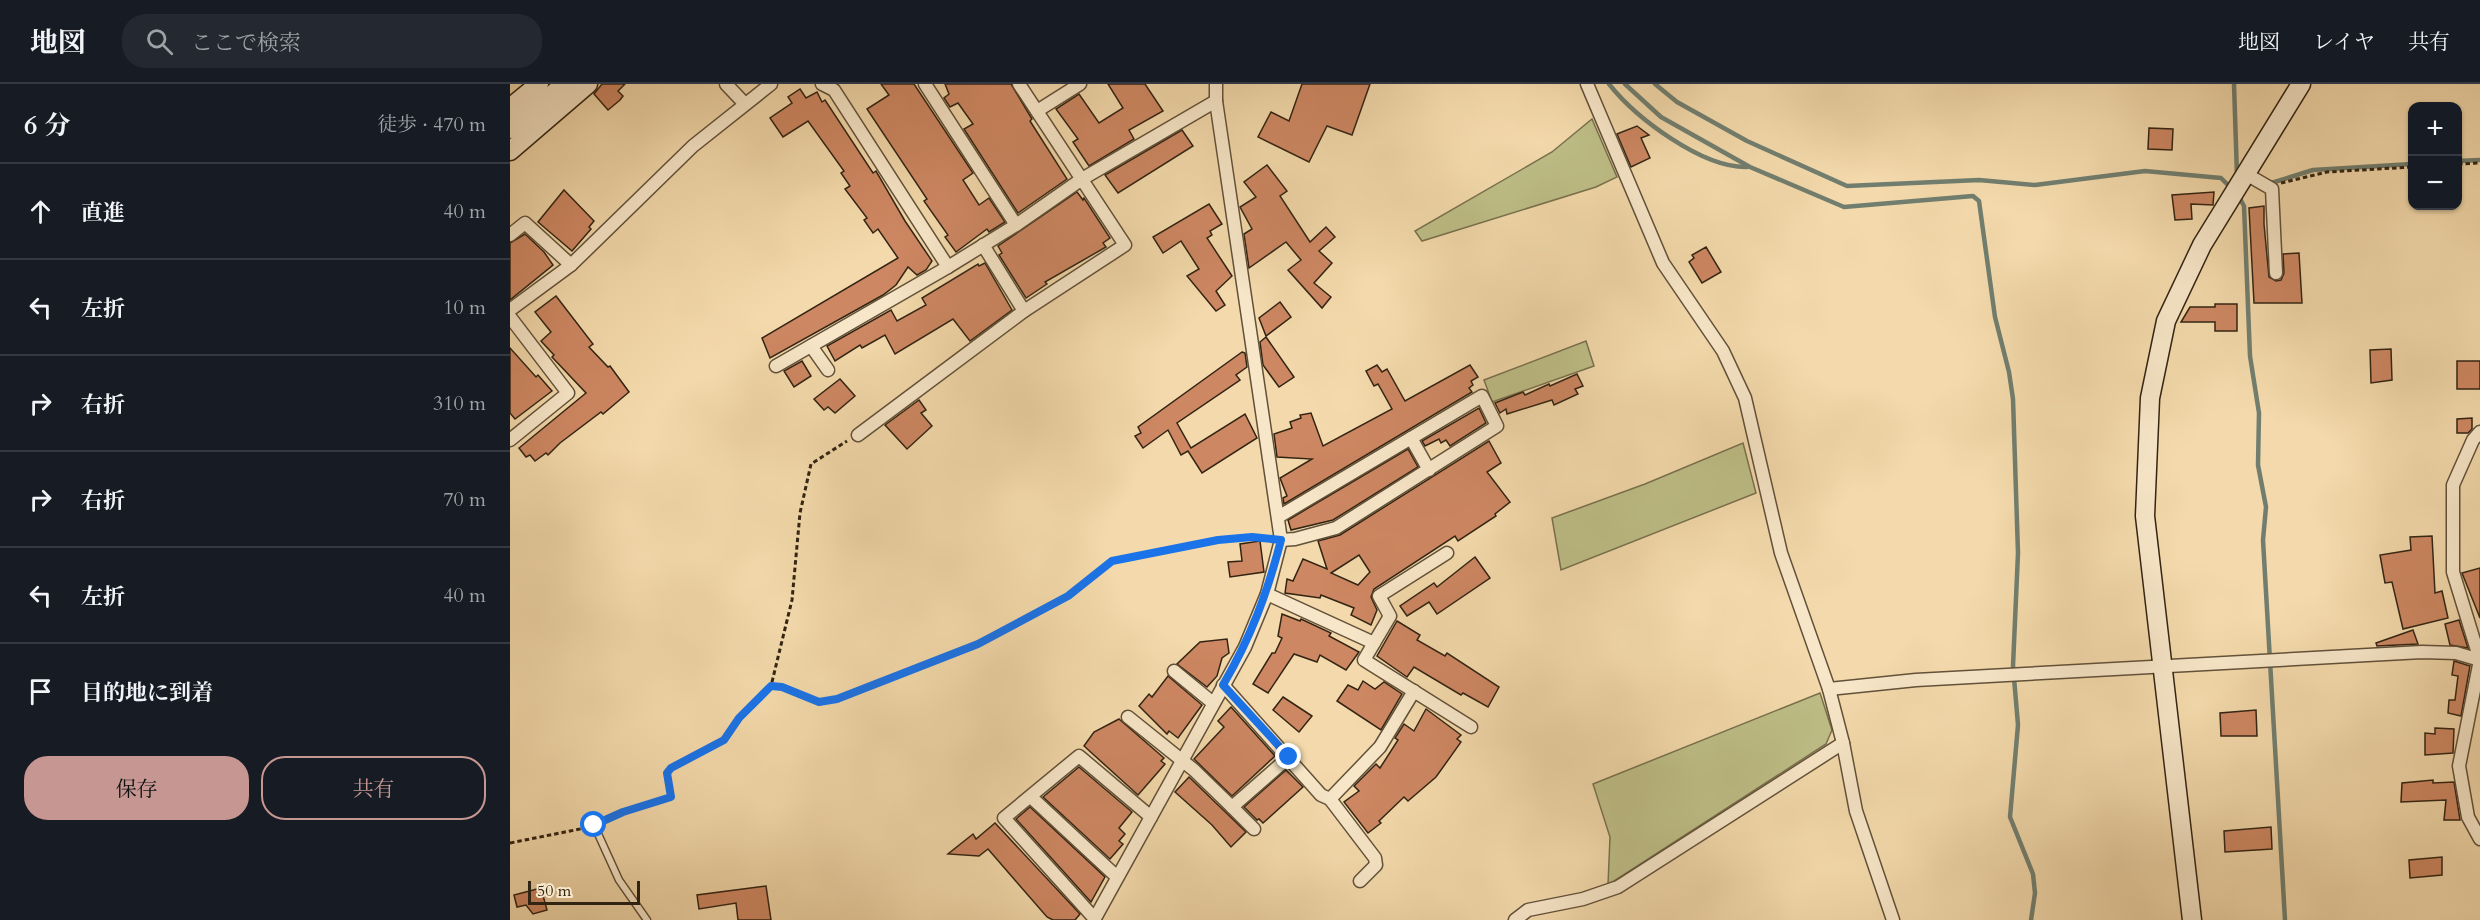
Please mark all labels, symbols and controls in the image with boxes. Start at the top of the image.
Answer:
search box [122,14,542,68]
text: 地図 [30,24,86,62]
icon: search [143,25,176,58]
text: ここで検索 [191,28,301,58]
text: 地図 [2238,28,2280,57]
text: レイヤ [2313,28,2375,57]
text: 共有 [2408,28,2450,57]
map controls [2408,102,2462,210]
button: + [2408,102,2462,156]
text: 6 分 [24,108,70,143]
text: 徒歩 · 470 m [377,111,486,138]
button: − [2408,156,2462,210]
icon: ahead [24,195,57,228]
text: 直進 [81,198,125,228]
text: 40 m [443,198,486,225]
icon: left [24,291,57,324]
text: 左折 [81,294,125,324]
text: 10 m [443,294,486,321]
icon: right [24,387,57,420]
text: 右折 [81,390,125,420]
text: 310 m [433,390,486,417]
icon: right [24,483,57,516]
text: 右折 [81,486,125,516]
text: 70 m [443,486,486,513]
icon: left [24,579,57,612]
text: 左折 [81,582,125,612]
text: 40 m [443,582,486,609]
icon: arrive [24,675,57,708]
text: 目的地に到着 [81,678,213,708]
route end [1275,743,1301,769]
button: 保存 [24,756,249,820]
button: 共有 [261,756,486,820]
route start [580,811,606,837]
scale bar [528,878,640,906]
text: 50 m [537,880,571,902]

